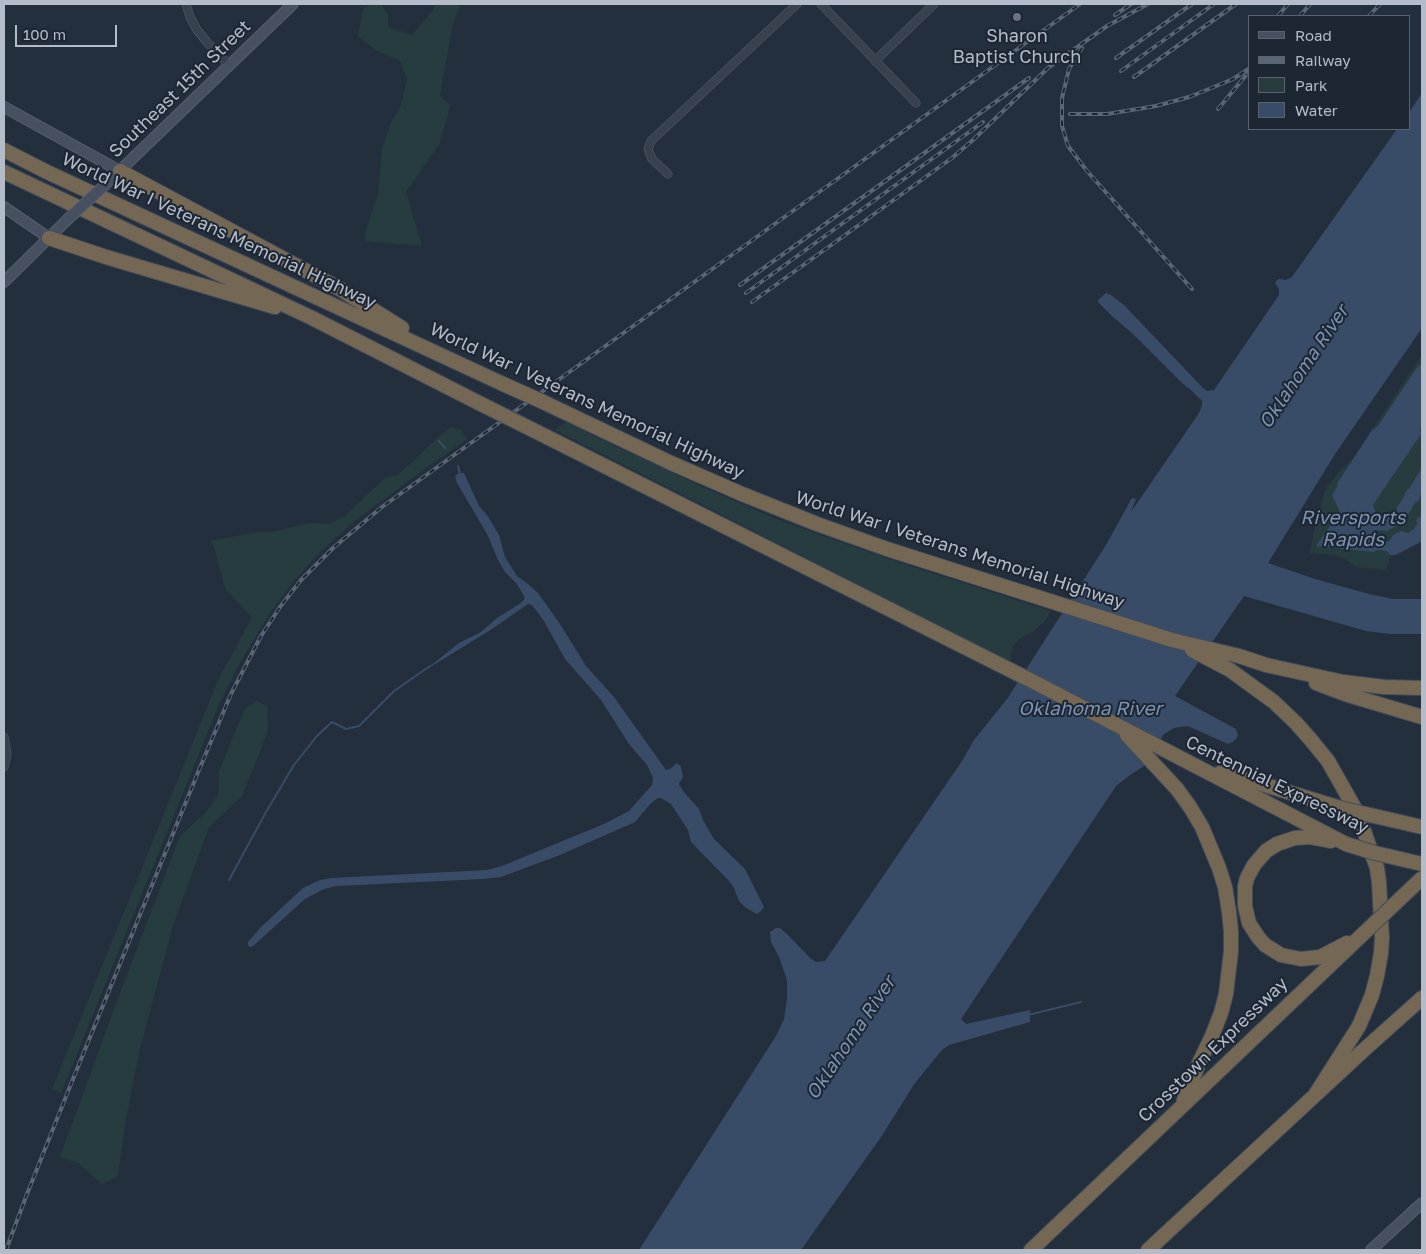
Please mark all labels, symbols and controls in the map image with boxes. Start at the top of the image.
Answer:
marker: Sharon Baptist Church [1011,11,1023,23]
scale bar [18,15,120,47]
legend [1248,15,1411,130]
street label: Southeast 15th Street [105,16,255,162]
text: 100 m [23,25,66,43]
place label: Sharon Baptist Church [953,25,1081,68]
text: Road [1295,26,1332,44]
text: Railway [1295,51,1351,69]
text: Park [1295,76,1327,94]
text: Water [1295,101,1338,119]
street label: World War I Veterans Memorial Highway [58,148,380,314]
water label: Oklahoma River [1254,301,1354,433]
street label: World War I Veterans Memorial Highway [426,318,748,484]
street label: World War I Veterans Memorial Highway [793,486,1127,614]
water label: Riversports Rapids [1300,507,1406,551]
water label: Oklahoma River [1018,698,1162,720]
street label: Centennial Expressway [1182,731,1372,839]
water label: Oklahoma River [801,972,901,1104]
street label: Crosstown Expressway [1134,973,1292,1127]

